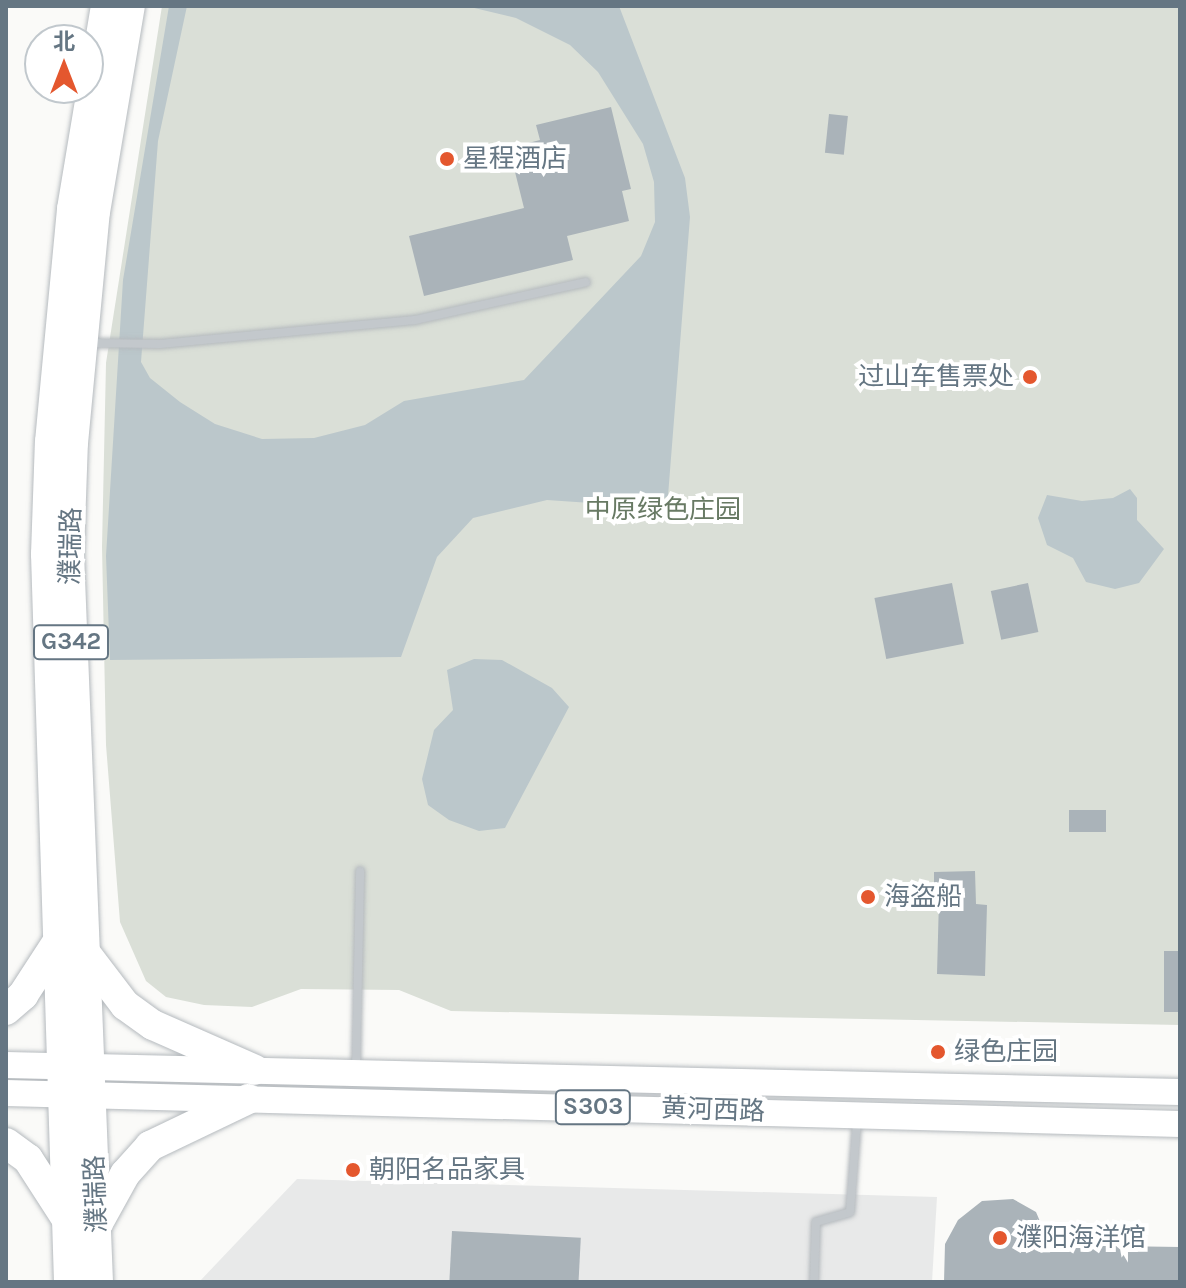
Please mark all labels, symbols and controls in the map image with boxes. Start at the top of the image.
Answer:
north arrow [24,24,104,104]
text: 北 [53,29,75,55]
place label: 星程酒店 [463,143,567,175]
marker: 星程酒店 [438,150,456,168]
place label: 过山车售票处 [858,361,1014,393]
marker: 过山车售票处 [1021,368,1039,386]
park label: 中原绿色庄园 [585,494,741,526]
street label: 濮瑞路 [55,507,87,585]
road number: G342 [33,622,109,662]
place label: 海盗船 [884,881,962,913]
marker: 海盗船 [859,888,877,906]
place label: 绿色庄园 [954,1036,1058,1068]
marker: 绿色庄园 [929,1043,947,1061]
road number: S303 [553,1087,633,1127]
street label: 黄河西路 [660,1093,766,1127]
street label: 濮瑞路 [79,1154,113,1234]
place label: 朝阳名品家具 [369,1154,525,1186]
marker: 朝阳名品家具 [344,1161,362,1179]
place label: 濮阳海洋馆 [1016,1222,1146,1254]
marker: 濮阳海洋馆 [991,1229,1009,1247]

